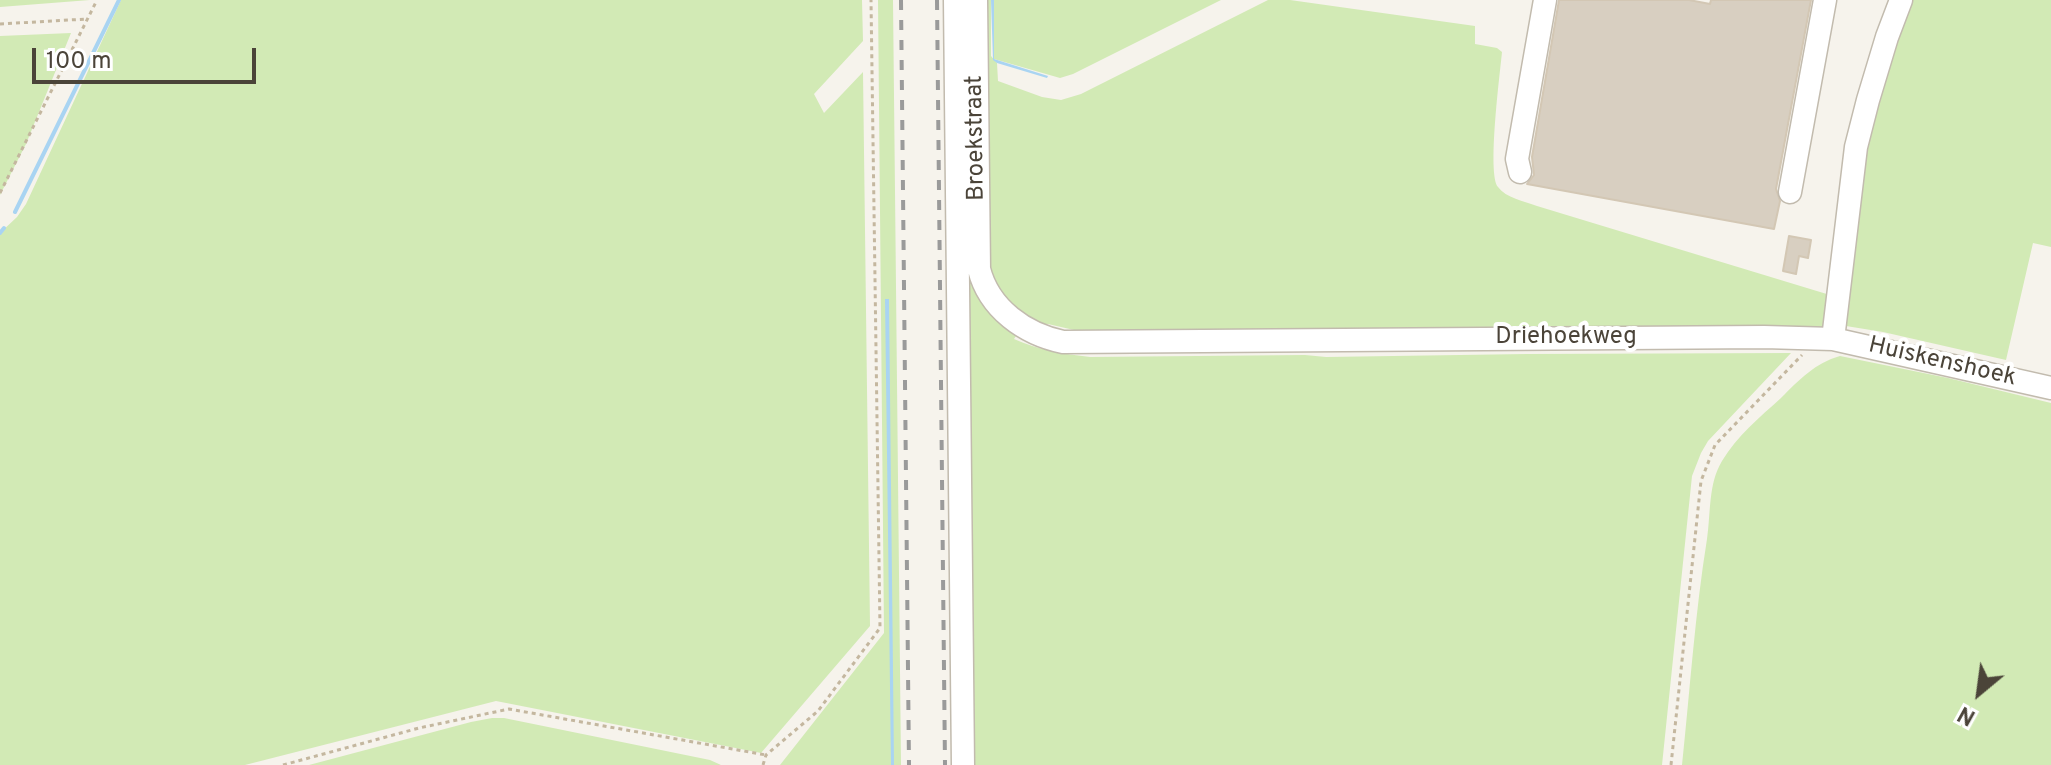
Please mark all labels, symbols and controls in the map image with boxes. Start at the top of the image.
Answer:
scale bar [36,32,260,82]
text: 100 m [46,47,112,77]
street label: Broekstraat [962,75,992,201]
street label: Driehoekweg [1495,324,1637,352]
street label: Huiskenshoek [1865,332,2019,394]
north arrow [1939,653,2019,733]
text: N [1954,699,1981,730]

